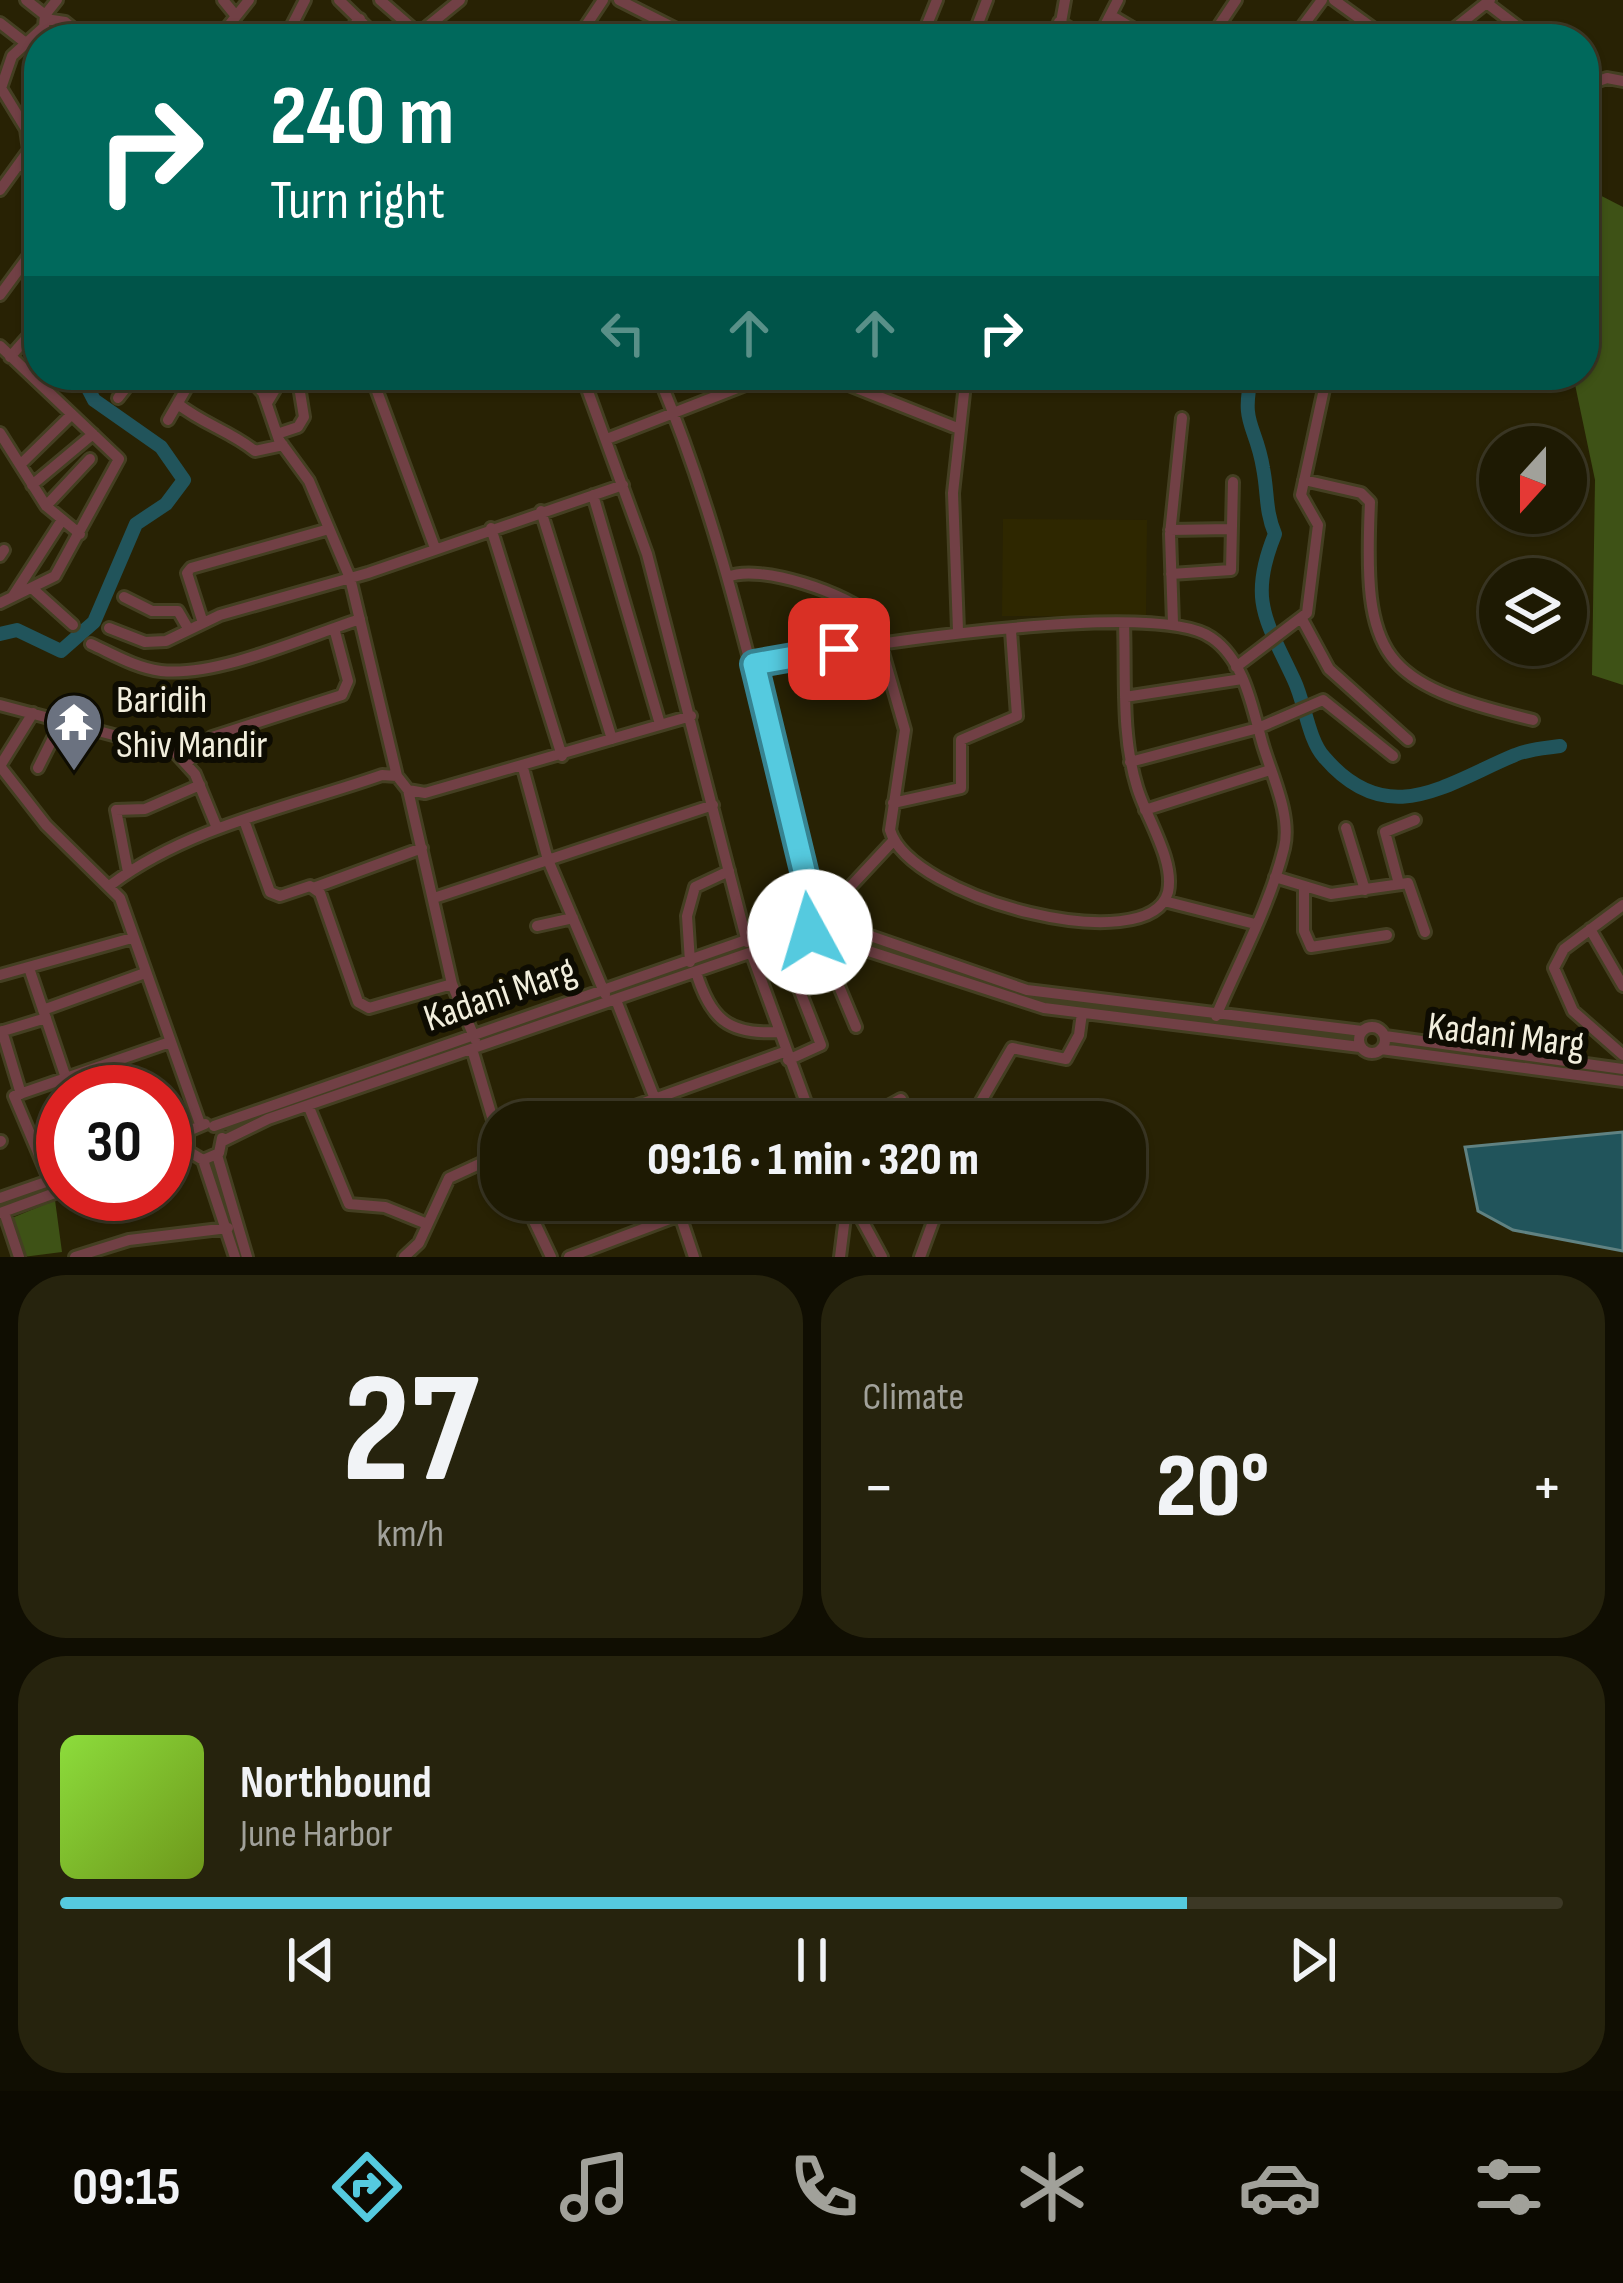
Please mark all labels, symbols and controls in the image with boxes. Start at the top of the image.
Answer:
text: 240 m [270,67,454,168]
icon: right [72,72,228,228]
text: Turn right [270,169,445,234]
icon: left [590,300,656,366]
icon: ahead [716,300,782,366]
icon: ahead [842,300,908,366]
icon: right [968,300,1034,366]
north arrow [1479,426,1587,534]
map controls [1479,426,1587,666]
button: layers [1479,558,1587,666]
pin [788,598,890,700]
icon: arrive [806,616,872,682]
place label: Baridih Shiv Mandir [116,677,268,769]
temple icon: Baridih Shiv Mandir [43,691,105,773]
position arrow [747,869,873,995]
street label: Kadani Marg [418,947,582,1043]
street label: Kadani Marg [1425,1003,1587,1069]
speed limit sign: 30 [36,1065,192,1221]
text: 09:16 · 1 min · 320 m [647,1133,979,1188]
text: 27 [342,1339,478,1526]
text: Climate [863,1374,964,1421]
text: 20° [1156,1434,1269,1542]
text: − [863,1449,895,1528]
text: + [1531,1449,1563,1528]
text: km/h [377,1511,444,1558]
text: Northbound [240,1756,432,1811]
text: June Harbor [240,1811,392,1858]
icon: previous [278,1927,344,1993]
icon: pause [779,1927,845,1993]
icon: next [1280,1927,1346,1993]
icon: directions [325,2145,409,2229]
icon: music [553,2145,637,2229]
icon: phone [782,2145,866,2229]
icon: climate [1010,2145,1094,2229]
icon: car [1238,2145,1322,2229]
icon: filters [1467,2145,1551,2229]
text: 09:15 [72,2155,181,2220]

